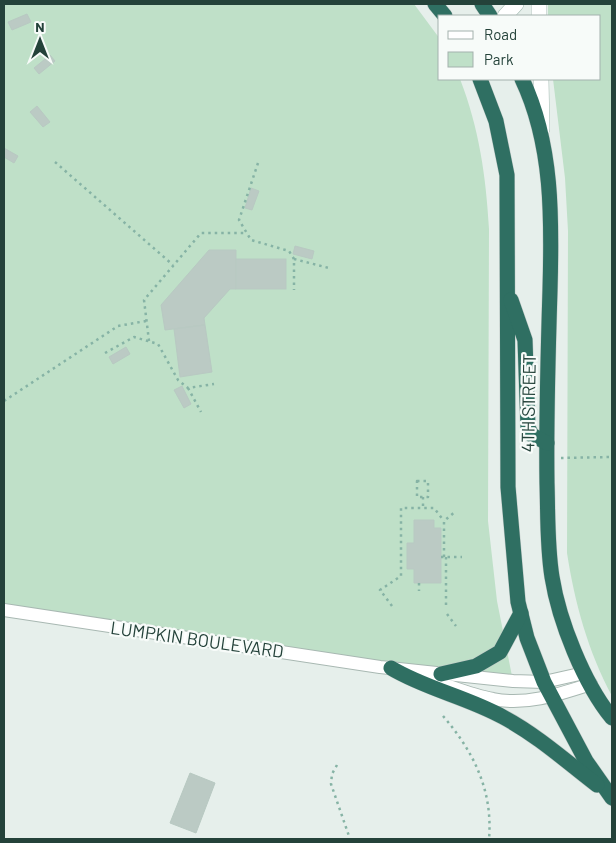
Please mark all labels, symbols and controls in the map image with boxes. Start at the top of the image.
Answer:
north arrow [15,15,65,65]
legend [438,15,601,80]
text: N [35,18,45,35]
text: Road [484,25,517,43]
text: Park [484,50,514,68]
street label: 4TH STREET [516,353,540,453]
street label: LUMPKIN BOULEVARD [109,616,285,662]

